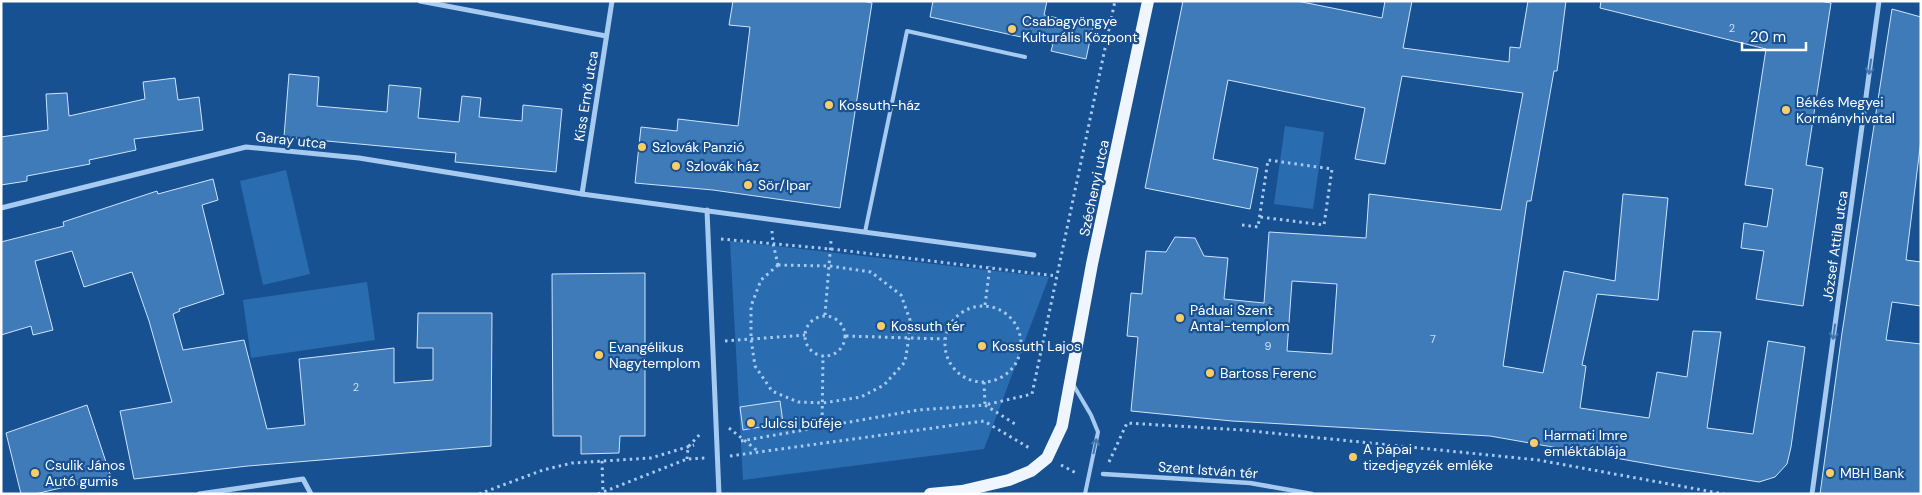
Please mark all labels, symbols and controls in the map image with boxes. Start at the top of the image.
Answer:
place label: Csabagyöngye Kulturális Központ [1022,12,1138,46]
scale bar [1742,20,1806,52]
house number: 2 [1729,21,1735,35]
marker: Csabagyöngye Kulturális Központ [1006,23,1018,35]
text: 20 m [1750,27,1786,47]
street label: Kiss Ernő utca [570,49,602,143]
one-way arrow [1865,59,1875,75]
place label: Békés Megyei Kormányhivatal [1796,93,1895,127]
place label: Kossuth-ház [839,96,920,114]
marker: Kossuth-ház [823,99,835,111]
marker: Békés Megyei Kormányhivatal [1780,104,1792,116]
street label: Garay utca [255,127,327,153]
place label: Szlovák Panzió [652,138,745,156]
street label: Széchenyi utca [1075,138,1113,238]
marker: Szlovák Panzió [636,141,648,153]
place label: Szlovák ház [686,157,759,175]
marker: Szlovák ház [670,160,682,172]
place label: Sör/Ipar [758,176,811,194]
marker: Sör/Ipar [742,179,754,191]
street label: József Attila utca [1818,189,1852,303]
place label: Páduai Szent Antal-templom [1190,301,1290,335]
marker: Páduai Szent Antal-templom [1174,312,1186,324]
place label: Kossuth tér [891,317,965,335]
marker: Kossuth tér [875,320,887,332]
one-way arrow [1829,324,1839,340]
house number: 7 [1430,332,1436,346]
place label: Kossuth Lajos [992,337,1081,355]
place label: Evangélikus Nagytemplom [609,338,700,372]
house number: 9 [1265,339,1272,353]
marker: Kossuth Lajos [976,340,988,352]
marker: Evangélikus Nagytemplom [593,349,605,361]
place label: Bartoss Ferenc [1220,364,1317,382]
marker: Bartoss Ferenc [1204,367,1216,379]
house number: 2 [353,380,359,394]
place label: Julcsi büféje [761,414,842,432]
marker: Julcsi büféje [745,417,757,429]
place label: Harmati Imre emléktáblája [1544,426,1627,460]
marker: Harmati Imre emléktáblája [1528,437,1540,449]
one-way arrow [1091,439,1100,455]
place label: A pápai tizedjegyzék emléke [1363,440,1493,474]
marker: A pápai tizedjegyzék emléke [1347,451,1359,463]
place label: Csulik János Autó gumis [45,456,125,490]
street label: Szent István tér [1157,458,1259,482]
place label: MBH Bank [1840,464,1905,482]
marker: Csulik János Autó gumis [29,467,41,479]
marker: MBH Bank [1824,467,1836,479]

